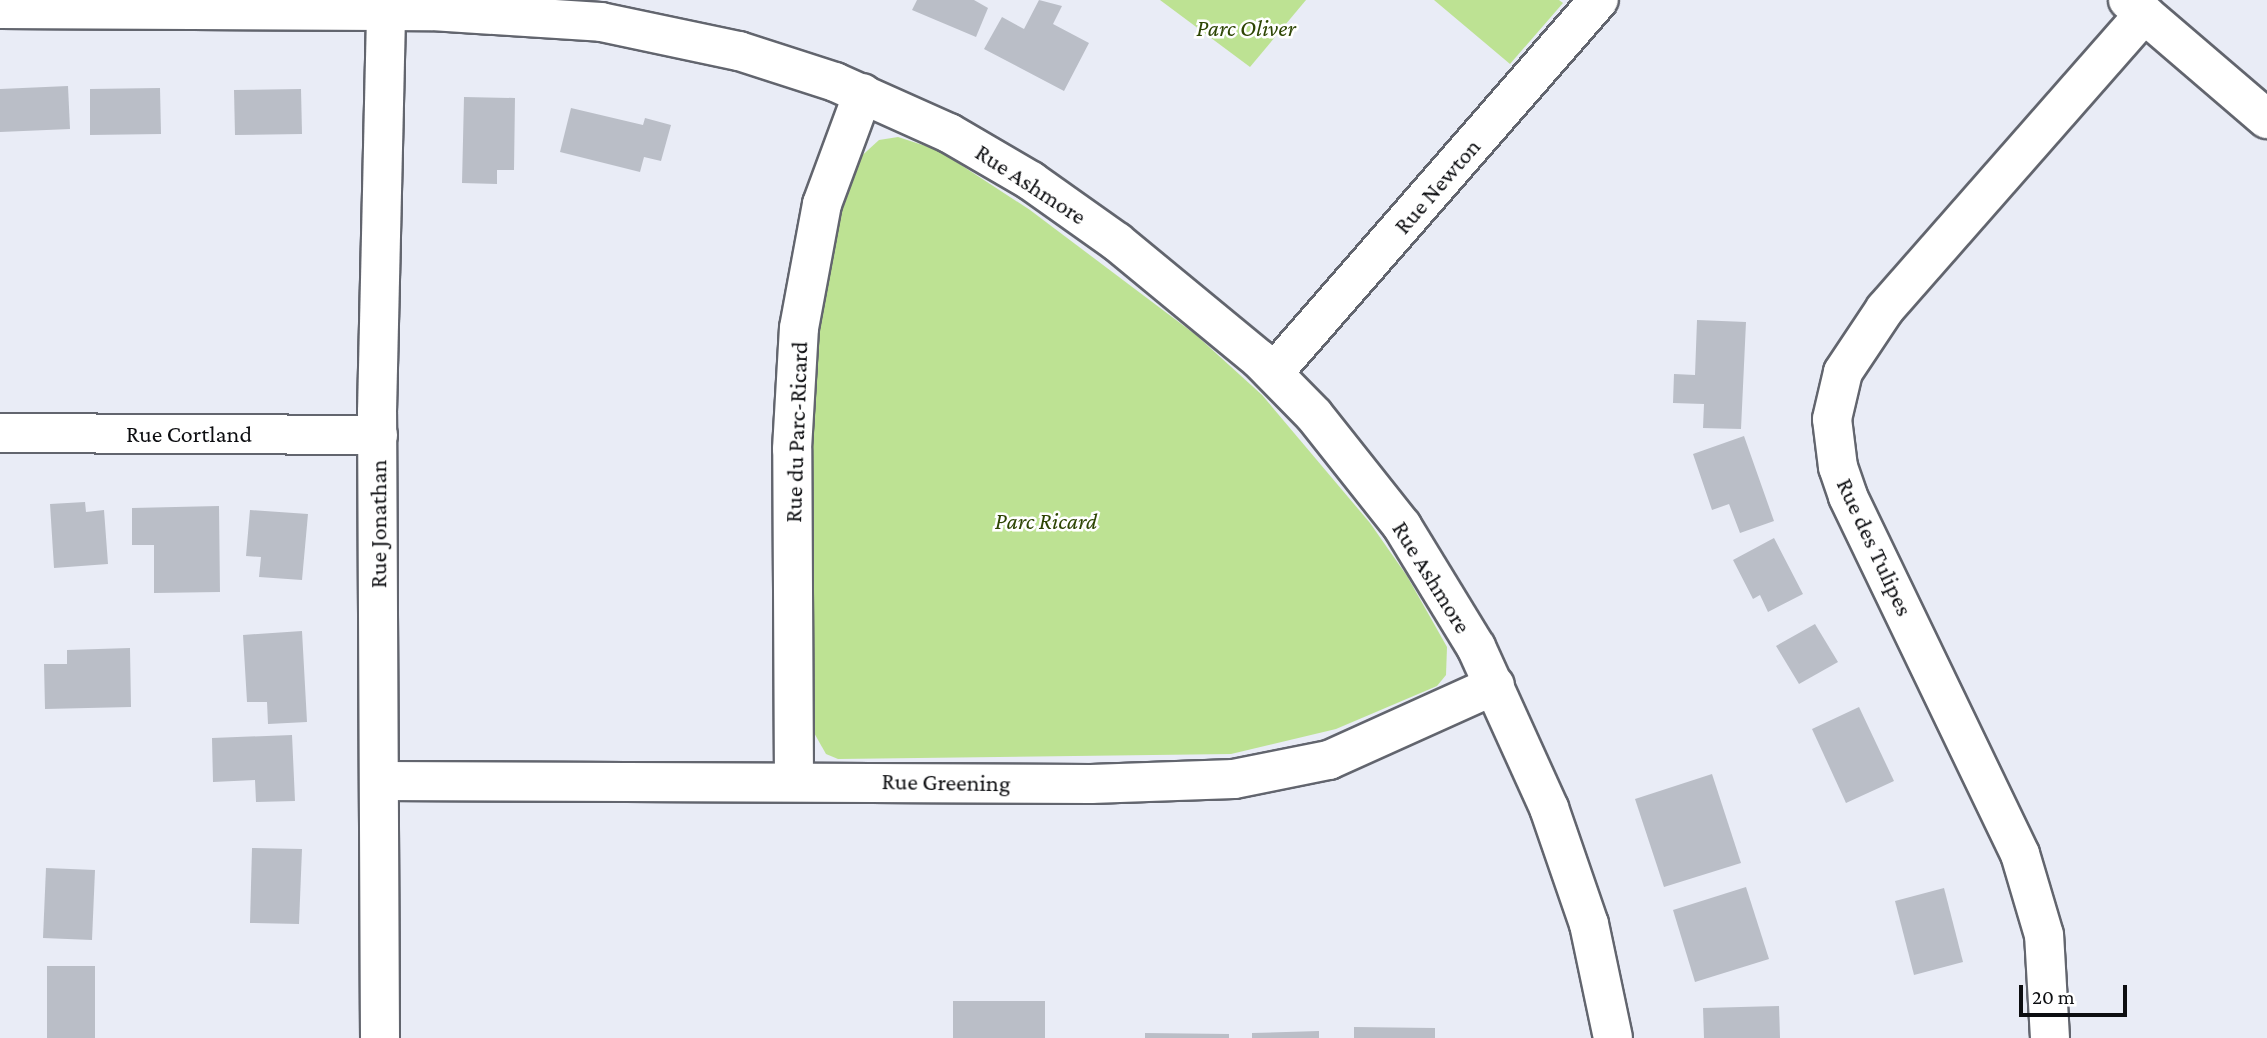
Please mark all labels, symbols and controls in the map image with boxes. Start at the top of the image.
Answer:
park label: Parc Oliver [1196,14,1296,42]
street label: Rue Newton [1388,132,1486,240]
street label: Rue Ashmore [970,137,1092,231]
street label: Rue du Parc-Ricard [778,341,814,523]
street label: Rue Cortland [126,420,252,448]
street label: Rue Jonathan [364,460,392,588]
street label: Rue des Tulipes [1831,474,1919,620]
park label: Parc Ricard [995,507,1097,535]
street label: Rue Ashmore [1386,516,1478,638]
street label: Rue Greening [881,766,1011,798]
scale bar [2022,972,2130,1016]
text: 20 m [2032,985,2075,1009]

